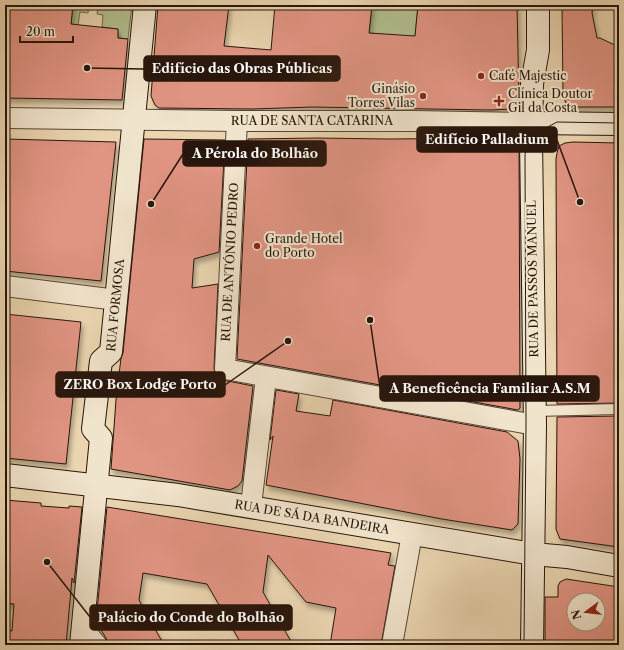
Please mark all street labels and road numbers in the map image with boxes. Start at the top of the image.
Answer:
street label: RUA DE SANTA CATARINA [231,113,394,128]
street label: RUA DE ANTÓNIO PEDRO [217,182,241,342]
street label: RUA DE PASSOS MANUEL [524,200,541,358]
street label: RUA FORMOSA [103,257,127,352]
street label: RUA DE SÁ DA BANDEIRA [233,497,392,537]

